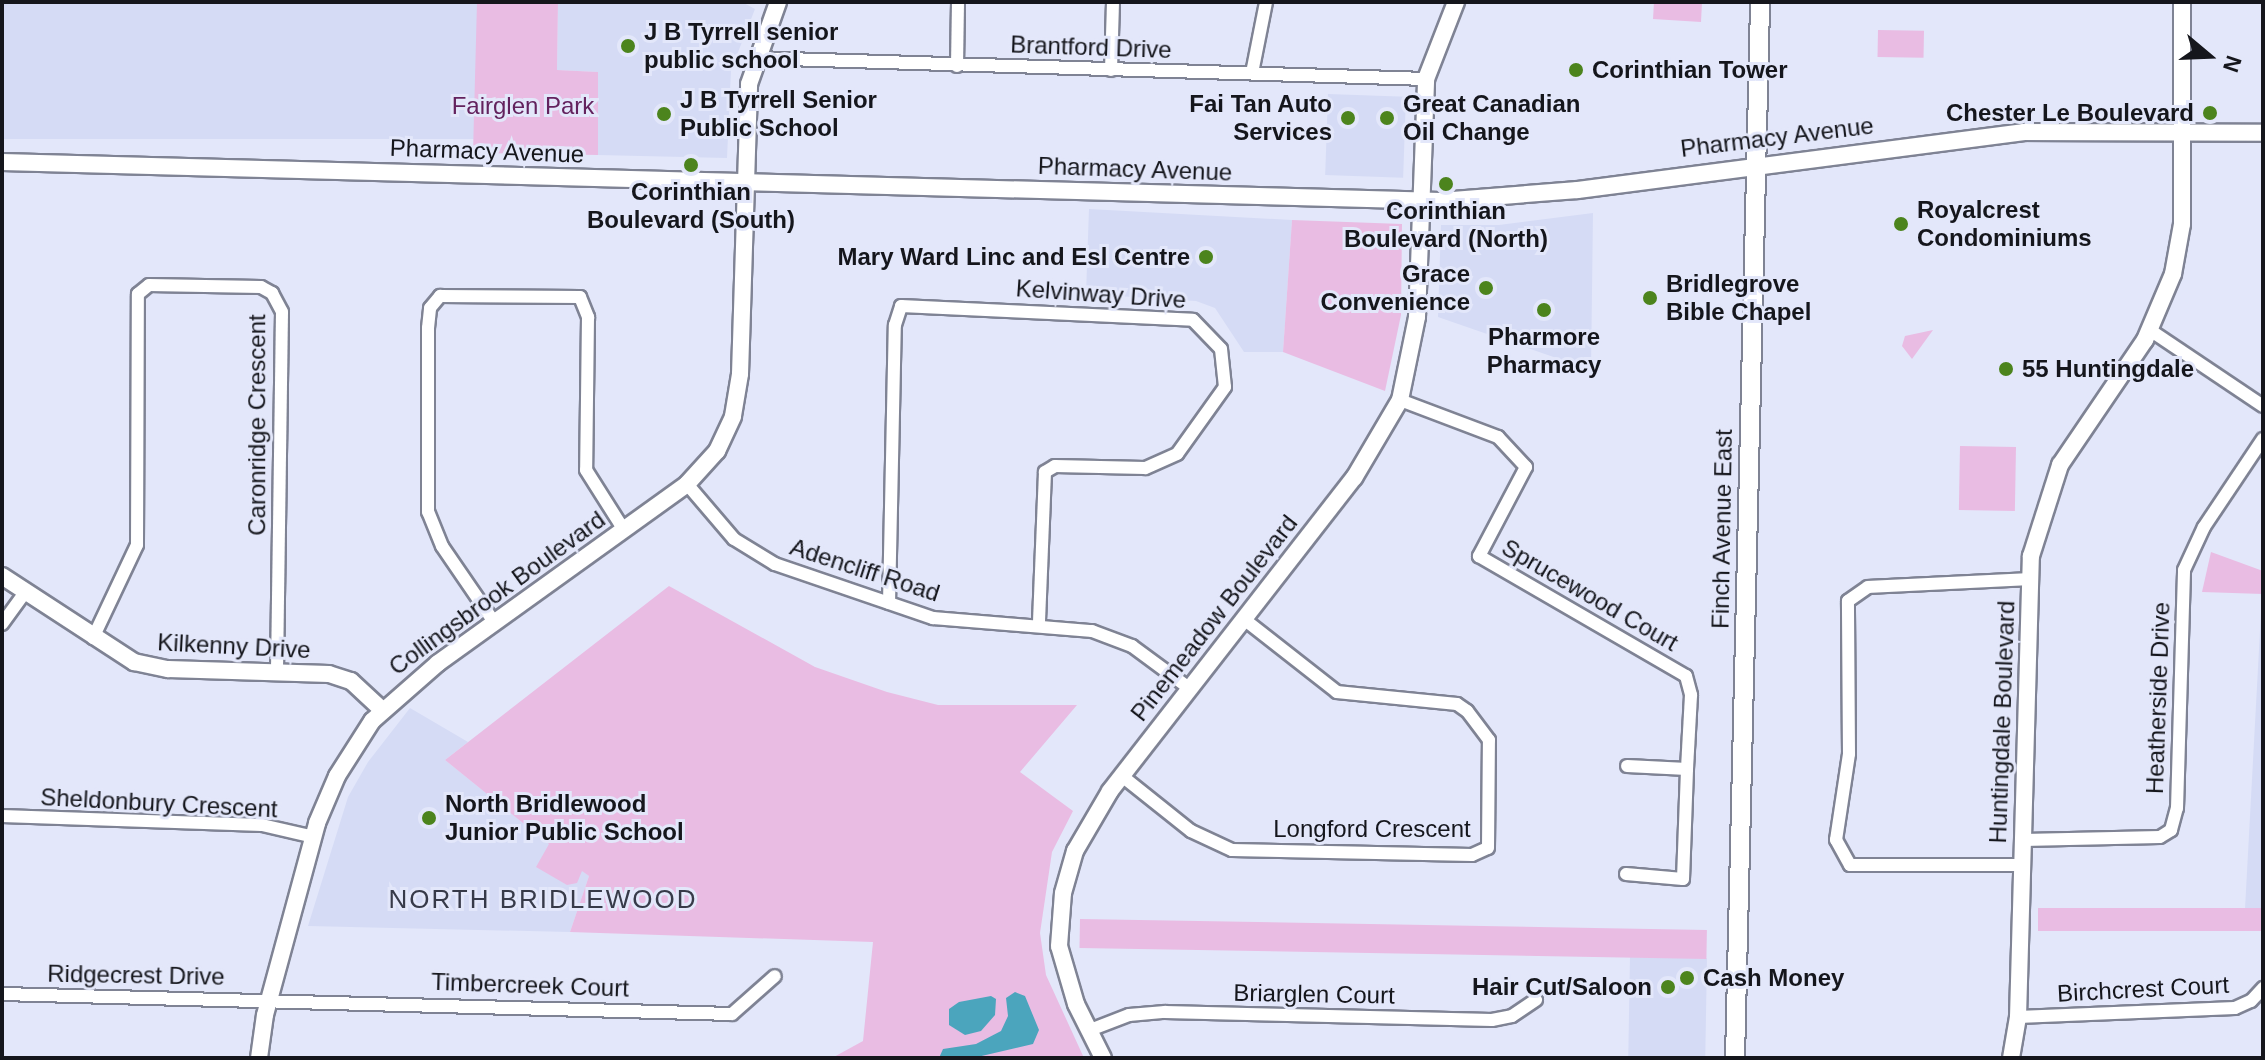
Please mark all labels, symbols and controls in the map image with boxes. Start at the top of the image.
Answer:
north arrow [2169,16,2249,96]
place label: J B Tyrrell senior public school [644,18,838,74]
street label: Brantford Drive [1010,30,1172,64]
marker: J B Tyrrell senior public school [619,37,637,55]
text: N [2218,52,2247,76]
place label: Corinthian Tower [1592,56,1788,84]
marker: Corinthian Tower [1567,61,1585,79]
place label: J B Tyrrell Senior Public School [680,86,877,142]
place label: Fai Tan Auto Services [1188,90,1332,146]
place label: Great Canadian Oil Change [1403,90,1580,146]
park label: Fairglen Park [452,92,594,120]
place label: Chester Le Boulevard [1946,99,2194,127]
marker: Chester Le Boulevard [2201,104,2219,122]
marker: J B Tyrrell Senior Public School [655,105,673,123]
marker: Fai Tan Auto Services [1339,109,1357,127]
marker: Great Canadian Oil Change [1378,109,1396,127]
street label: Pharmacy Avenue [1678,111,1876,163]
street label: Pharmacy Avenue [389,133,585,169]
street label: Pharmacy Avenue [1037,151,1233,187]
marker: Corinthian Boulevard (South) [682,156,700,174]
marker: Corinthian Boulevard (North) [1437,175,1455,193]
place label: Corinthian Boulevard (South) [587,178,795,234]
place label: Royalcrest Condominiums [1917,196,2092,252]
place label: Corinthian Boulevard (North) [1344,197,1548,253]
marker: Royalcrest Condominiums [1892,215,1910,233]
place label: Mary Ward Linc and Esl Centre [837,243,1190,271]
marker: Mary Ward Linc and Esl Centre [1197,248,1215,266]
place label: Grace Convenience [1321,260,1470,316]
place label: Bridlegrove Bible Chapel [1666,270,1811,326]
street label: Kelvinway Drive [1015,274,1187,314]
marker: Grace Convenience [1477,279,1495,297]
marker: Bridlegrove Bible Chapel [1641,289,1659,307]
marker: Pharmore Pharmacy [1535,301,1553,319]
street label: Caronridge Crescent [243,314,271,536]
place label: Pharmore Pharmacy [1487,323,1601,379]
place label: 55 Huntingdale [2022,355,2194,383]
marker: 55 Huntingdale [1997,360,2015,378]
street label: Finch Avenue East [1706,428,1738,630]
street label: Collingsbrook Boulevard [383,505,611,681]
street label: Pinemeadow Boulevard [1125,509,1303,727]
street label: Adencliff Road [787,532,943,608]
street label: Sprucewood Court [1497,533,1683,657]
street label: Huntingdale Boulevard [1983,600,2021,844]
street label: Heatherside Drive [2140,602,2176,794]
street label: Kilkenny Drive [157,628,311,664]
street label: Sheldonbury Crescent [40,782,278,824]
place label: North Bridlewood Junior Public School [445,790,684,846]
marker: North Bridlewood Junior Public School [420,809,438,827]
street label: Longford Crescent [1273,815,1471,843]
district label: NORTH BRIDLEWOOD [389,884,697,916]
street label: Ridgecrest Drive [47,959,225,991]
place label: Cash Money [1703,964,1844,992]
street label: Timbercreek Court [431,967,629,1003]
marker: Cash Money [1678,969,1696,987]
street label: Birchcrest Court [2056,970,2230,1008]
place label: Hair Cut/Saloon [1472,973,1652,1001]
street label: Briarglen Court [1233,978,1395,1010]
marker: Hair Cut/Saloon [1659,978,1677,996]

